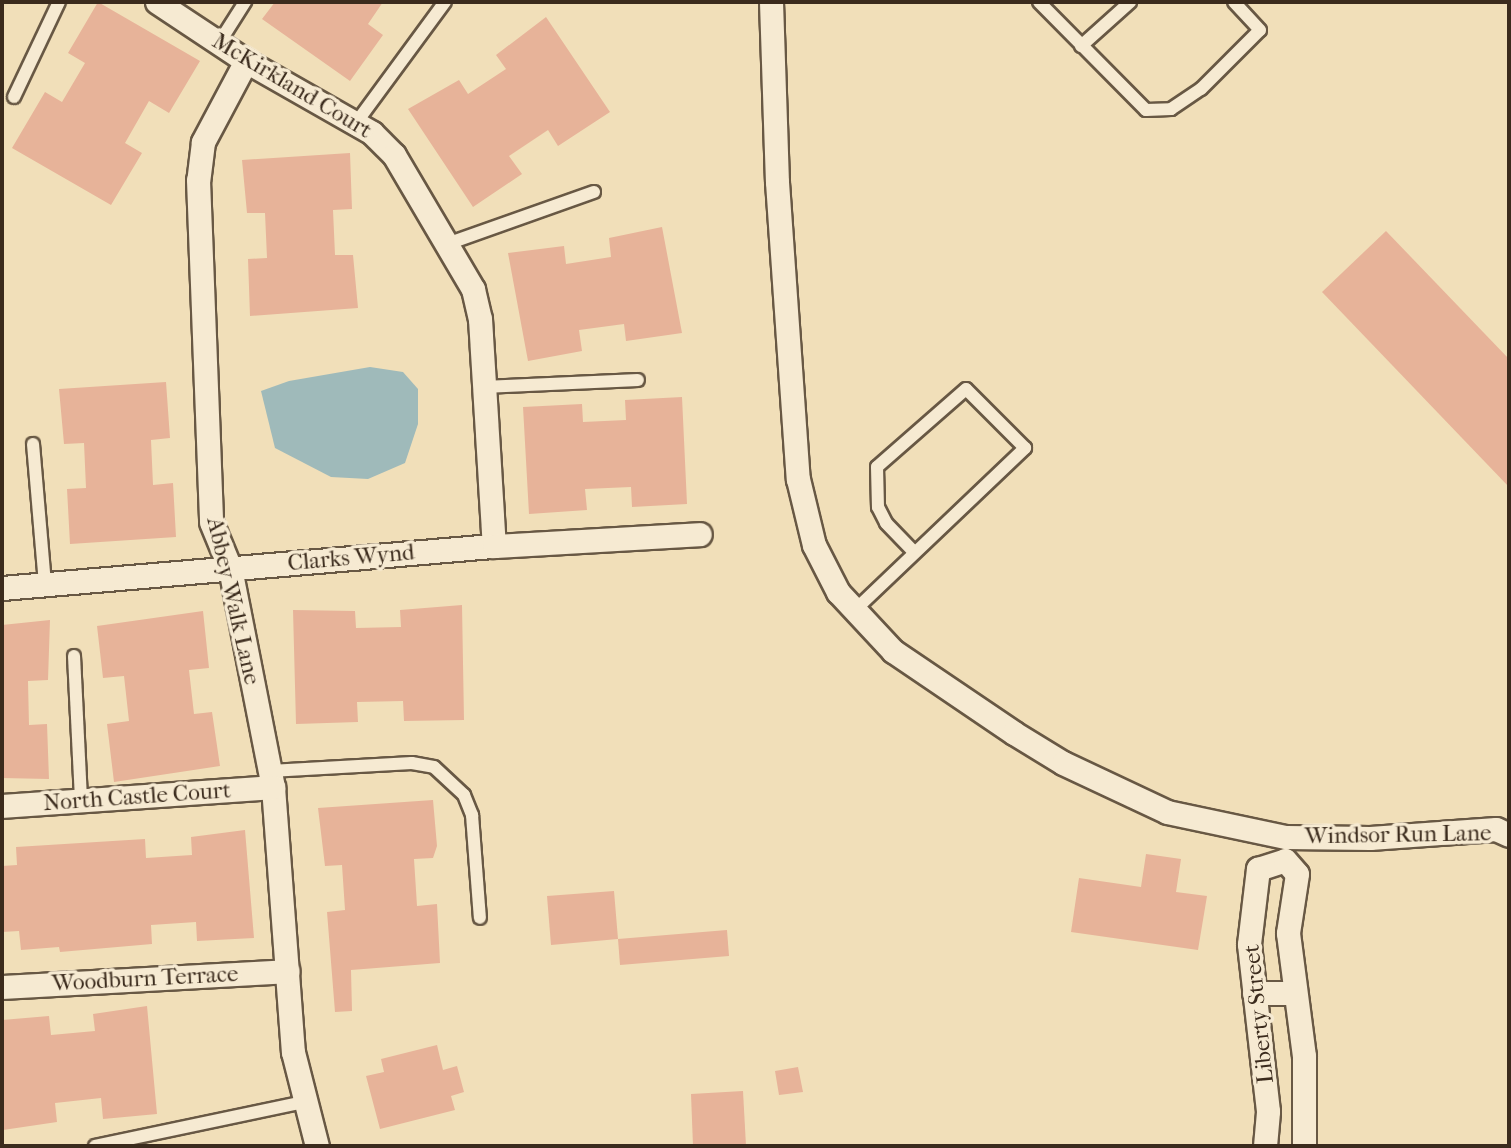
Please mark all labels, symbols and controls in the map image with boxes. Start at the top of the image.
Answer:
street label: McKirkland Court [207,27,377,145]
street label: Abbey Walk Lane [200,515,266,687]
street label: Clarks Wynd [286,539,416,577]
street label: North Castle Court [42,777,232,817]
street label: Windsor Run Lane [1305,820,1491,850]
street label: Liberty Street [1238,943,1280,1085]
street label: Woodburn Terrace [51,960,239,998]

